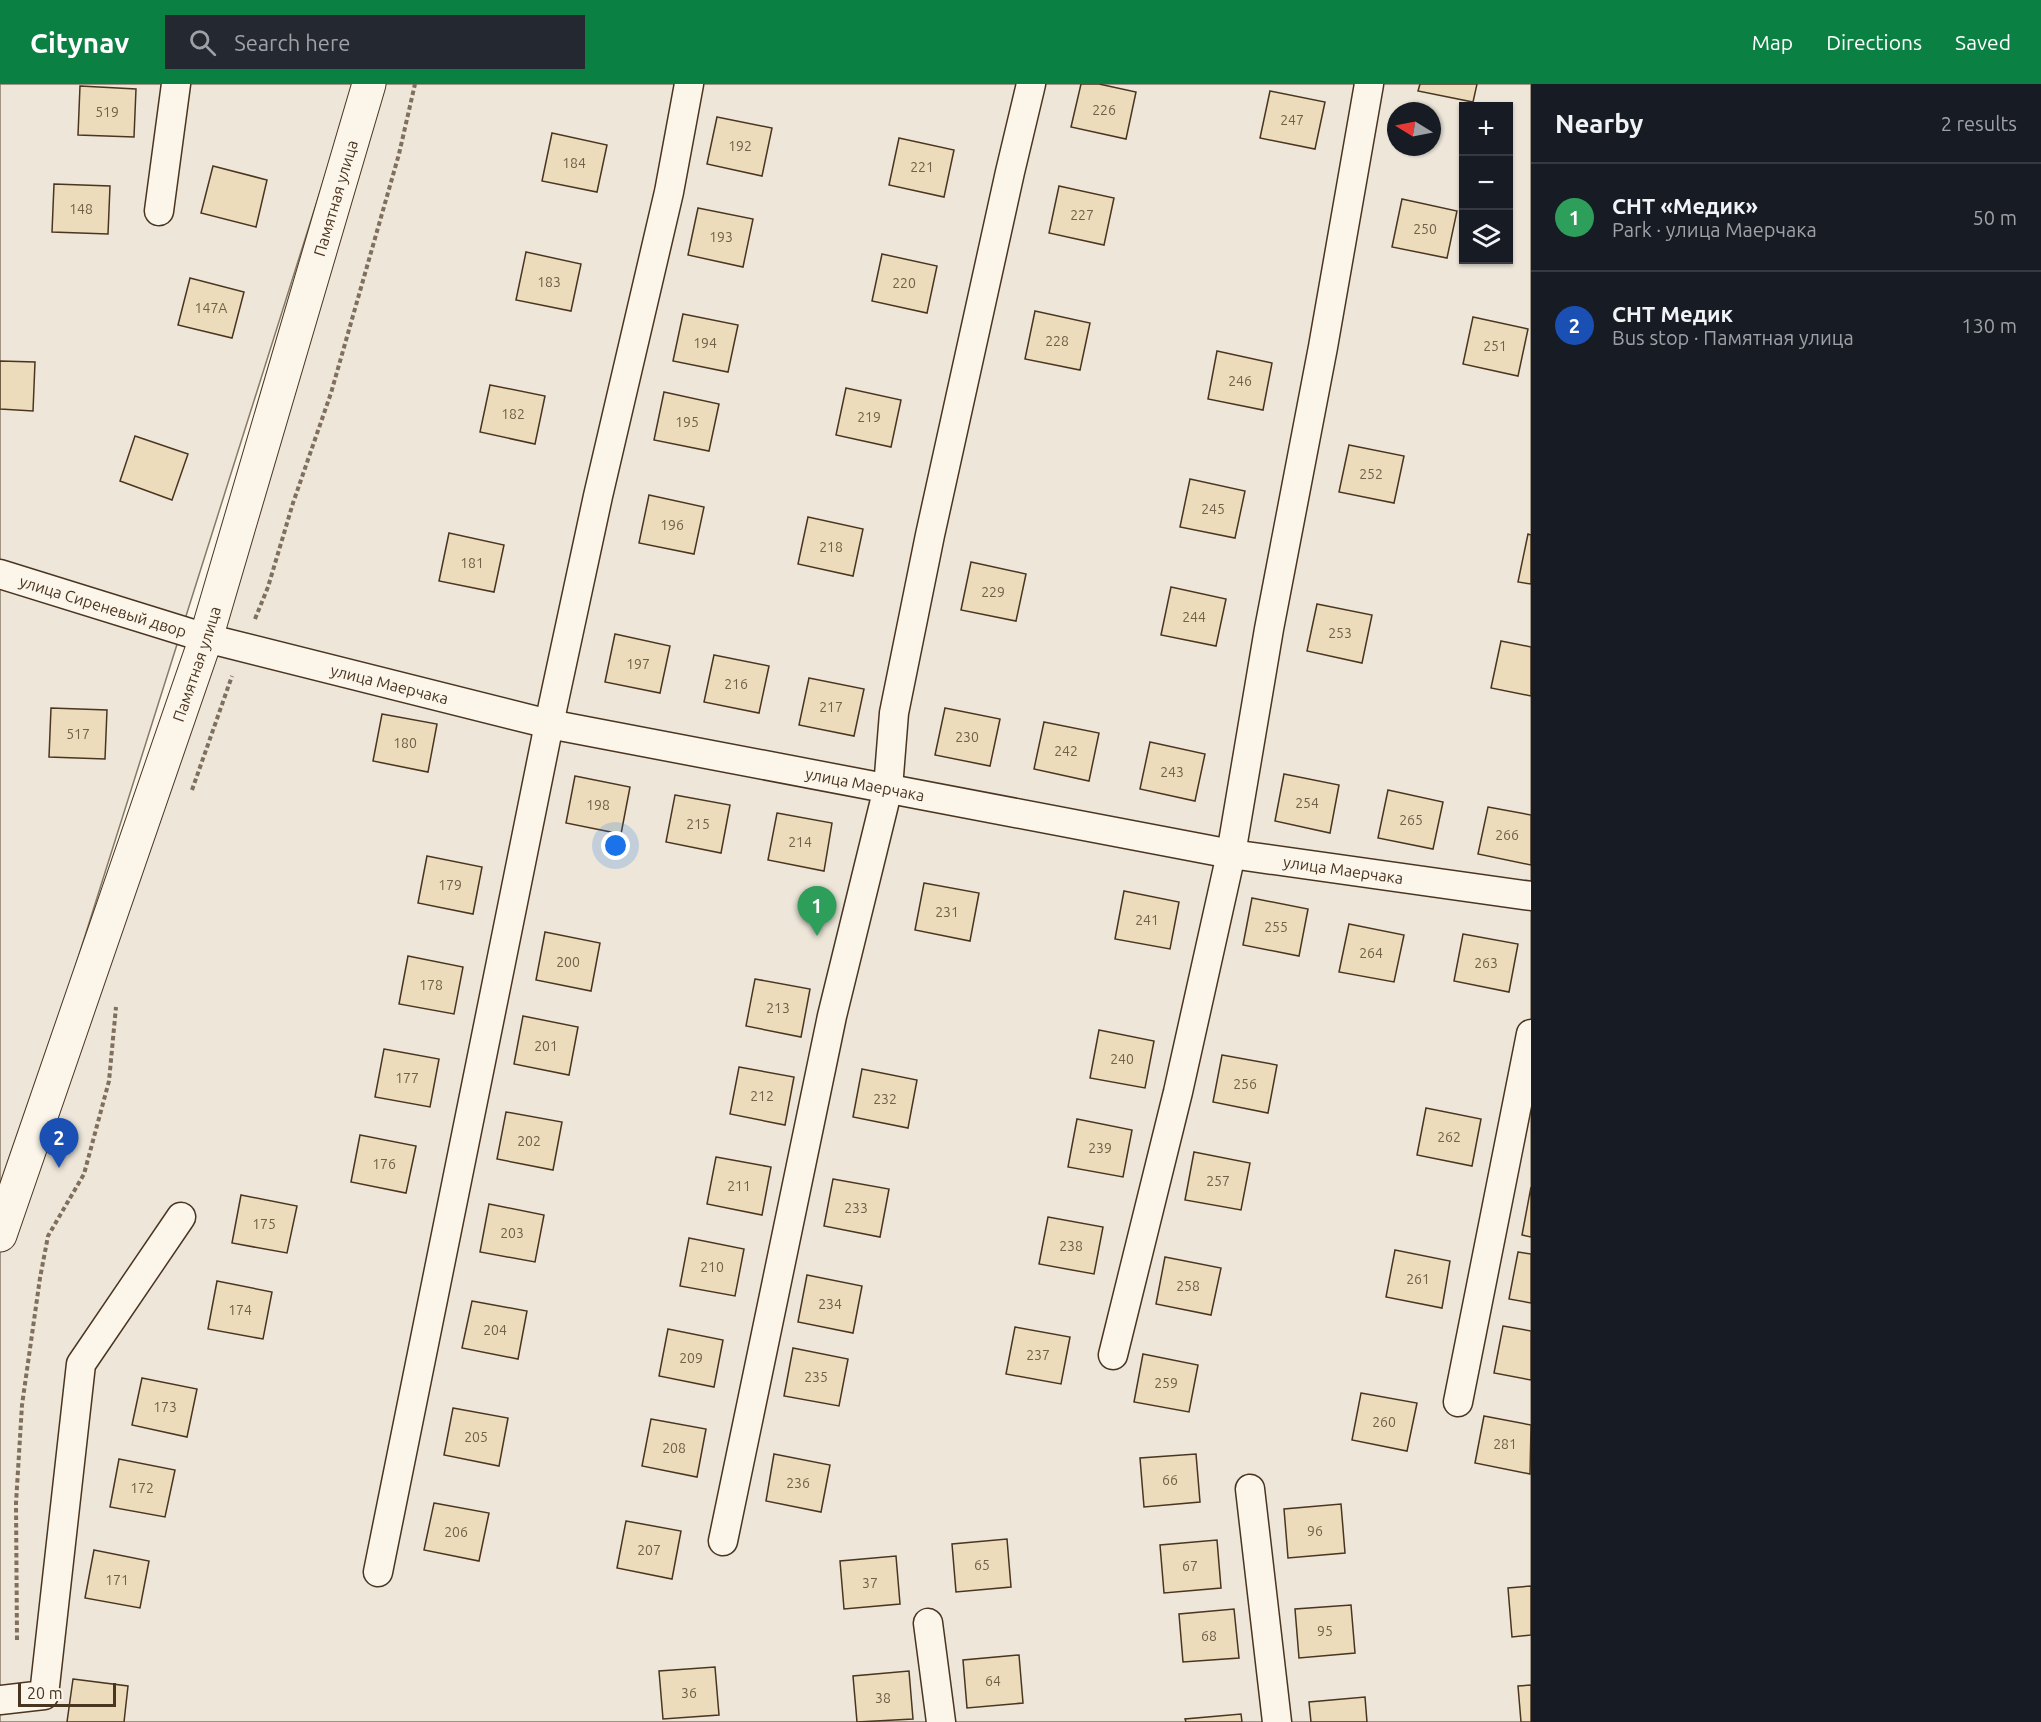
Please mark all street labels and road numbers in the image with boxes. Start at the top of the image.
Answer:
street label: Памятная улица [310,138,361,258]
street label: улица Сиреневый двор [17,572,189,640]
street label: Памятная улица [169,604,224,724]
street label: улица Маерчака [329,661,450,707]
street label: улица Маерчака [804,764,926,804]
street label: улица Маерчака [1282,852,1404,887]

